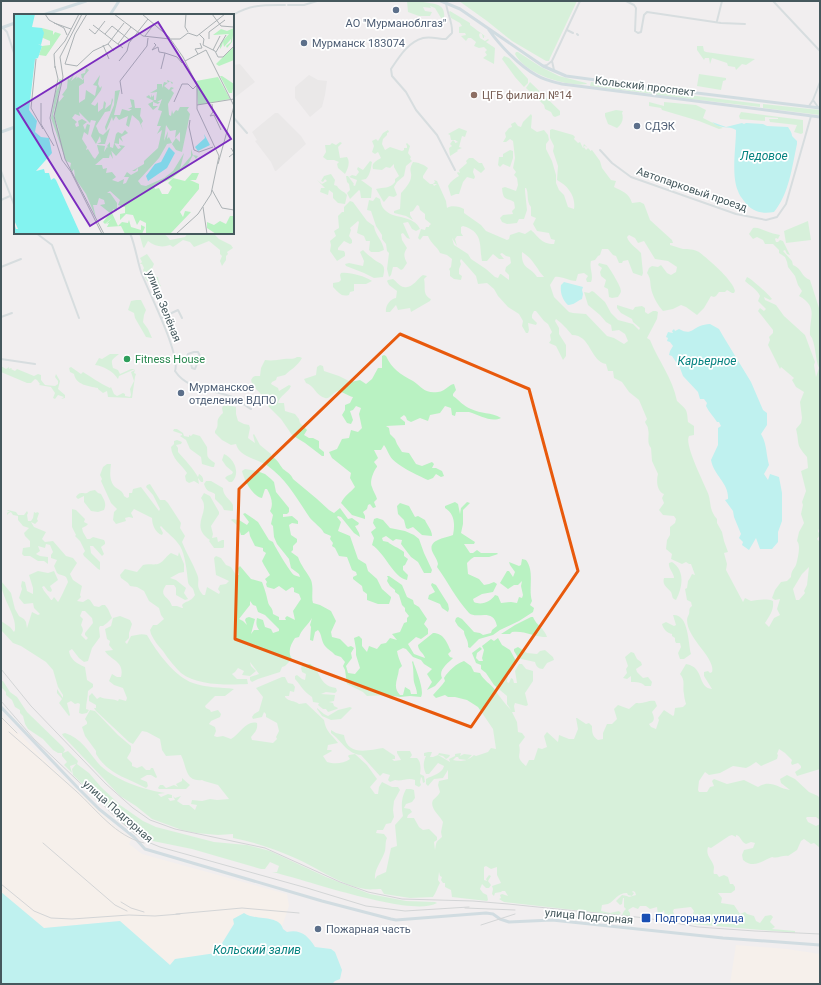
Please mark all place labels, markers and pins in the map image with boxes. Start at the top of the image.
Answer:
marker: AO "Мурманоблгаз" [391,5,401,15]
place label: AO "Мурманоблгаз" [346,17,446,30]
place label: Мурманск 183074 [312,37,405,50]
marker: Мурманск 183074 [299,38,309,48]
place label: ЦГБ филиал №14 [482,89,572,102]
marker: ЦГБ филиал №14 [469,90,479,100]
place label: СДЭК [645,120,676,133]
marker: СДЭК [632,121,642,131]
place label: Fitness House [135,353,205,366]
marker: Fitness House [122,354,132,364]
place label: Мурманское отделение ВДПО [189,381,276,407]
marker: Мурманское отделение ВДПО [176,388,186,398]
marker: Подгорная улица [640,912,652,924]
place label: Подгорная улица [655,912,744,925]
place label: Пожарная часть [326,923,411,936]
marker: Пожарная часть [313,924,323,934]

